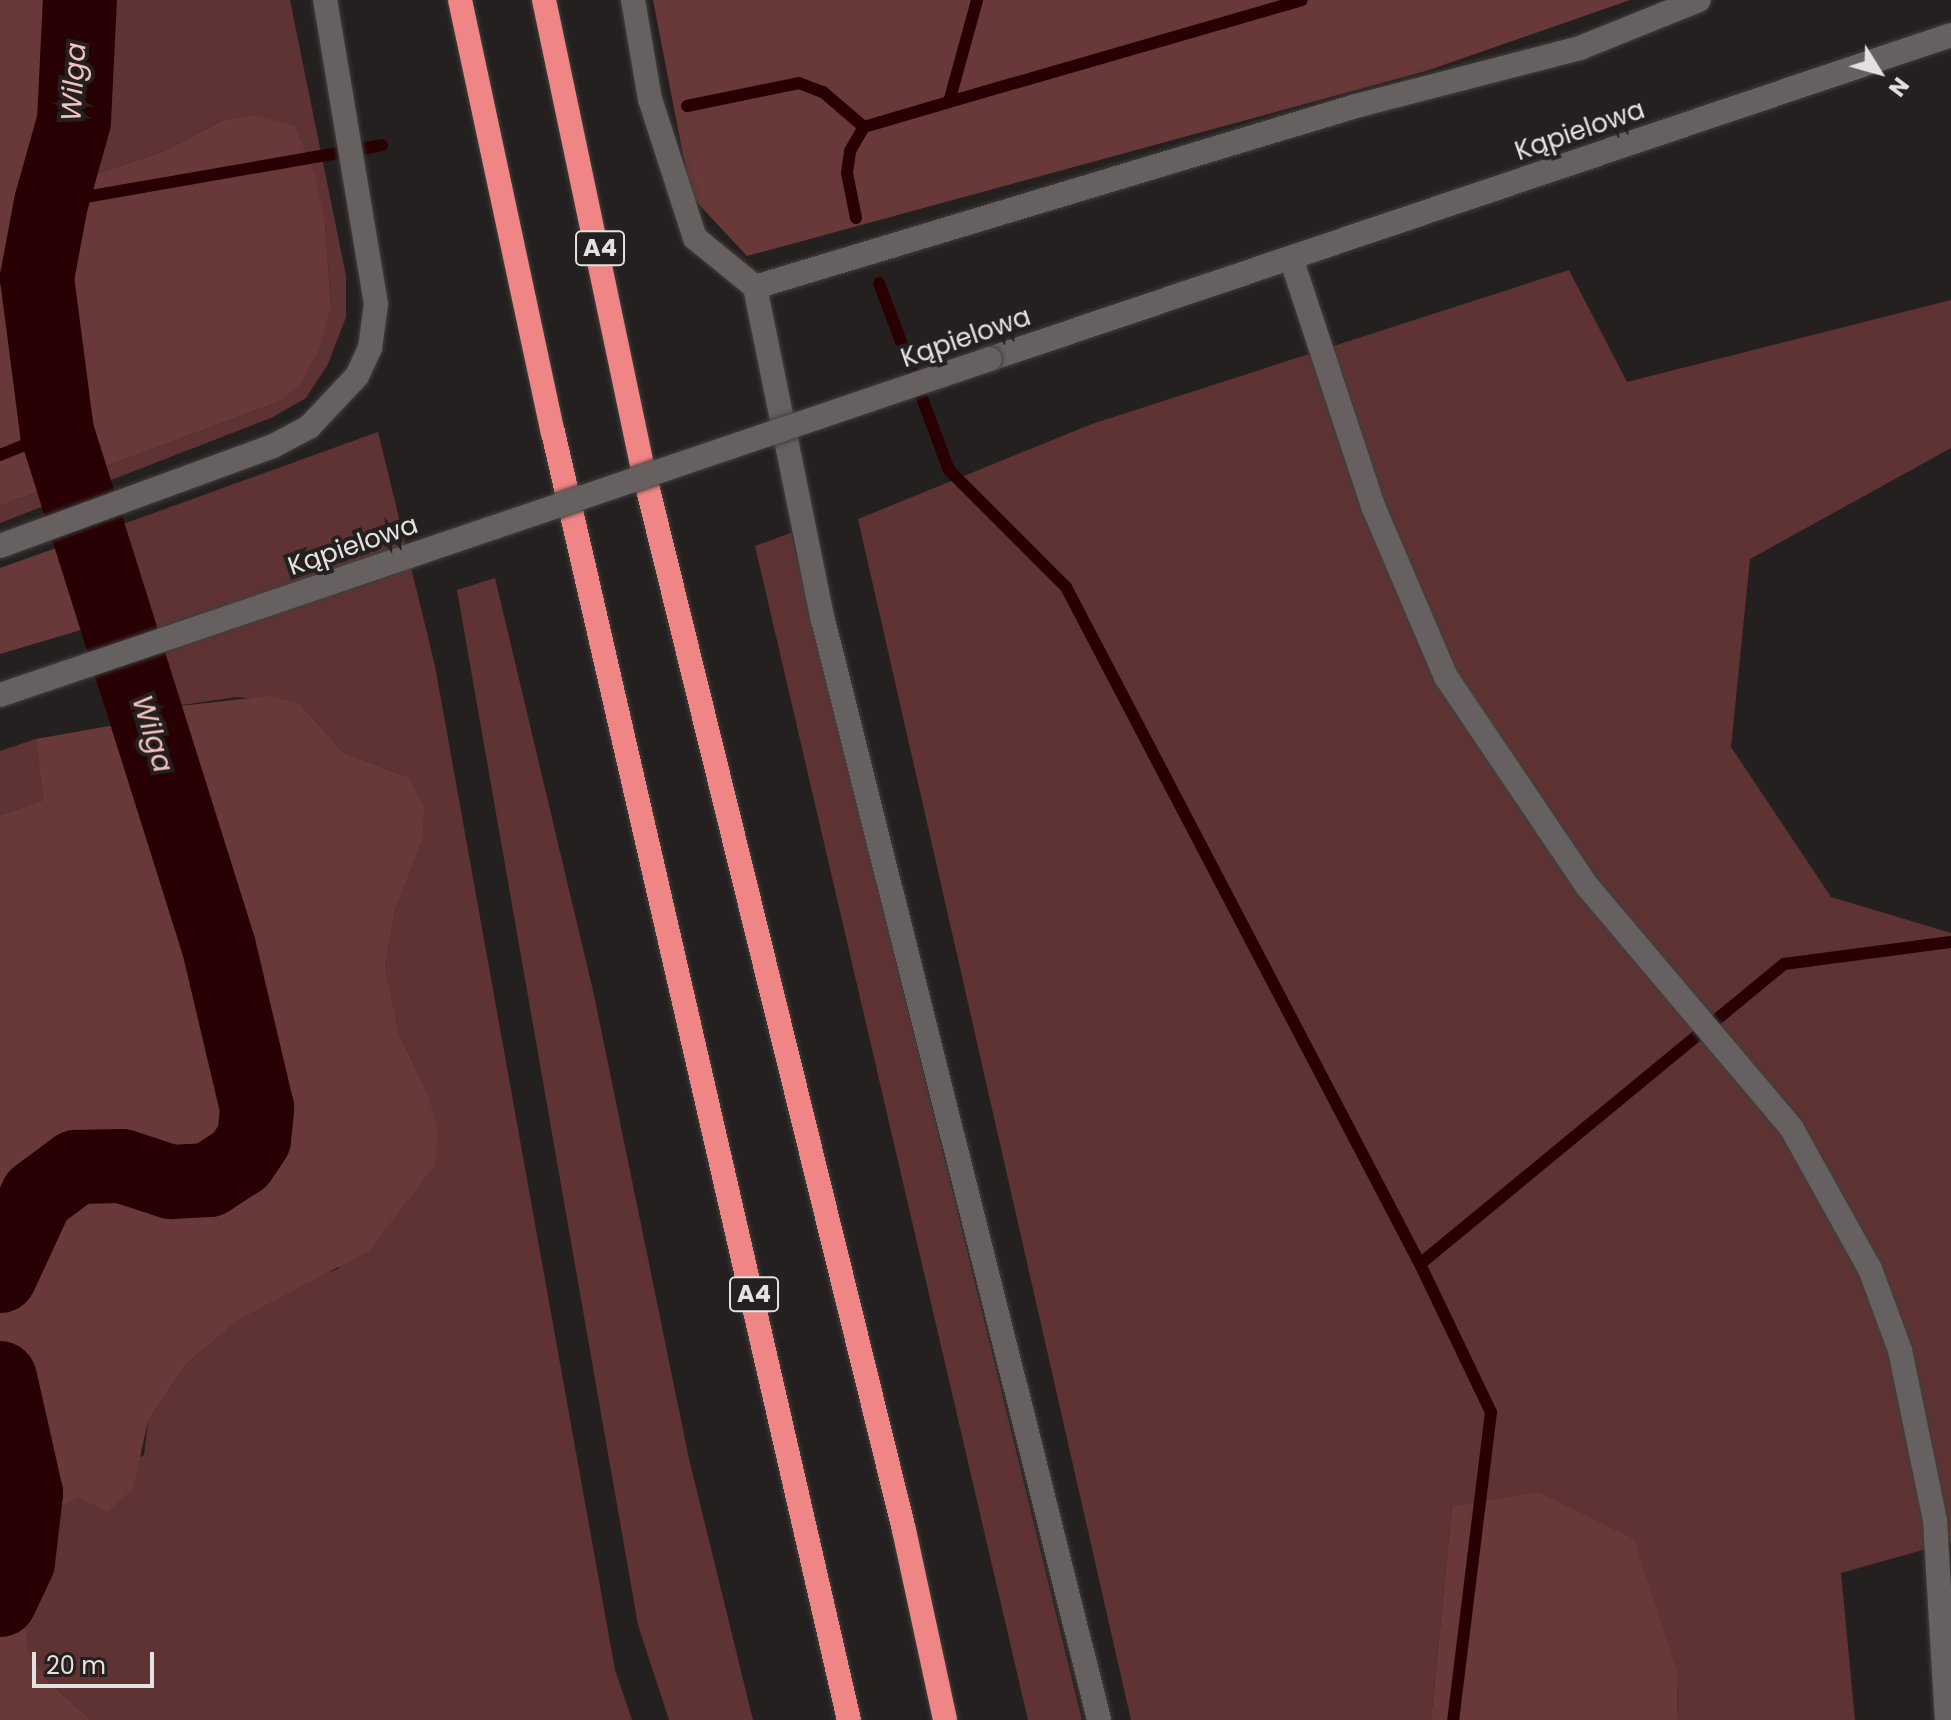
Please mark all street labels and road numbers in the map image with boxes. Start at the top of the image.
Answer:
street label: Kąpielowa [1511,94,1649,168]
road number: A4 [574,228,626,268]
street label: Kąpielowa [897,301,1035,375]
street label: Kąpielowa [284,509,422,583]
road number: A4 [728,1274,780,1314]

